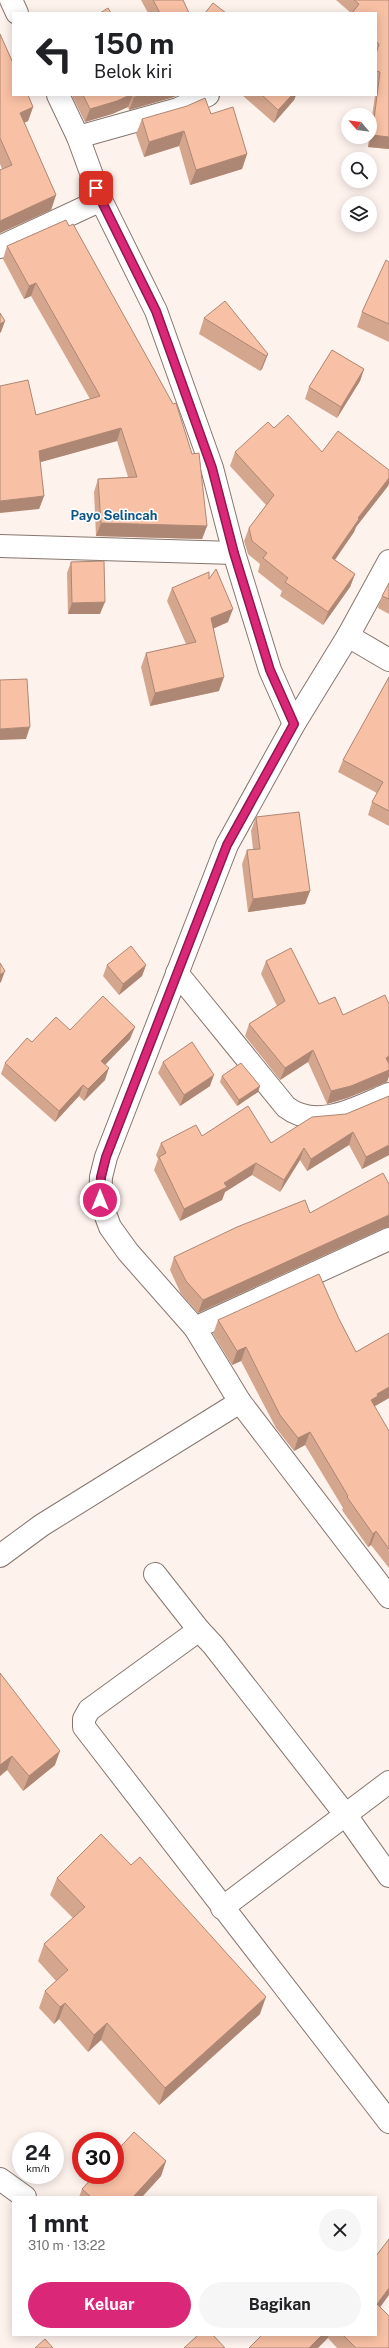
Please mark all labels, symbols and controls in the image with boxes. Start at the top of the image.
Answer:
text: 150 m [94,27,174,60]
icon: left [28,28,80,80]
text: Belok kiri [94,61,172,82]
north arrow [341,108,377,144]
map controls [341,108,377,232]
button: search [341,152,377,188]
pin [79,171,113,205]
icon: arrive [85,177,107,199]
button: layers [341,196,377,232]
district label: Payo Selincah [71,508,157,523]
position arrow [79,1179,121,1221]
speed limit sign: 30 [72,2132,124,2184]
text: 24 [25,2141,51,2165]
text: km/h [26,2162,50,2174]
text: 1 mnt [28,2209,89,2237]
button: close [319,2209,361,2251]
text: 310 m · 13:22 [28,2238,105,2253]
button: Keluar [28,2282,191,2328]
button: Bagikan [199,2282,361,2328]

